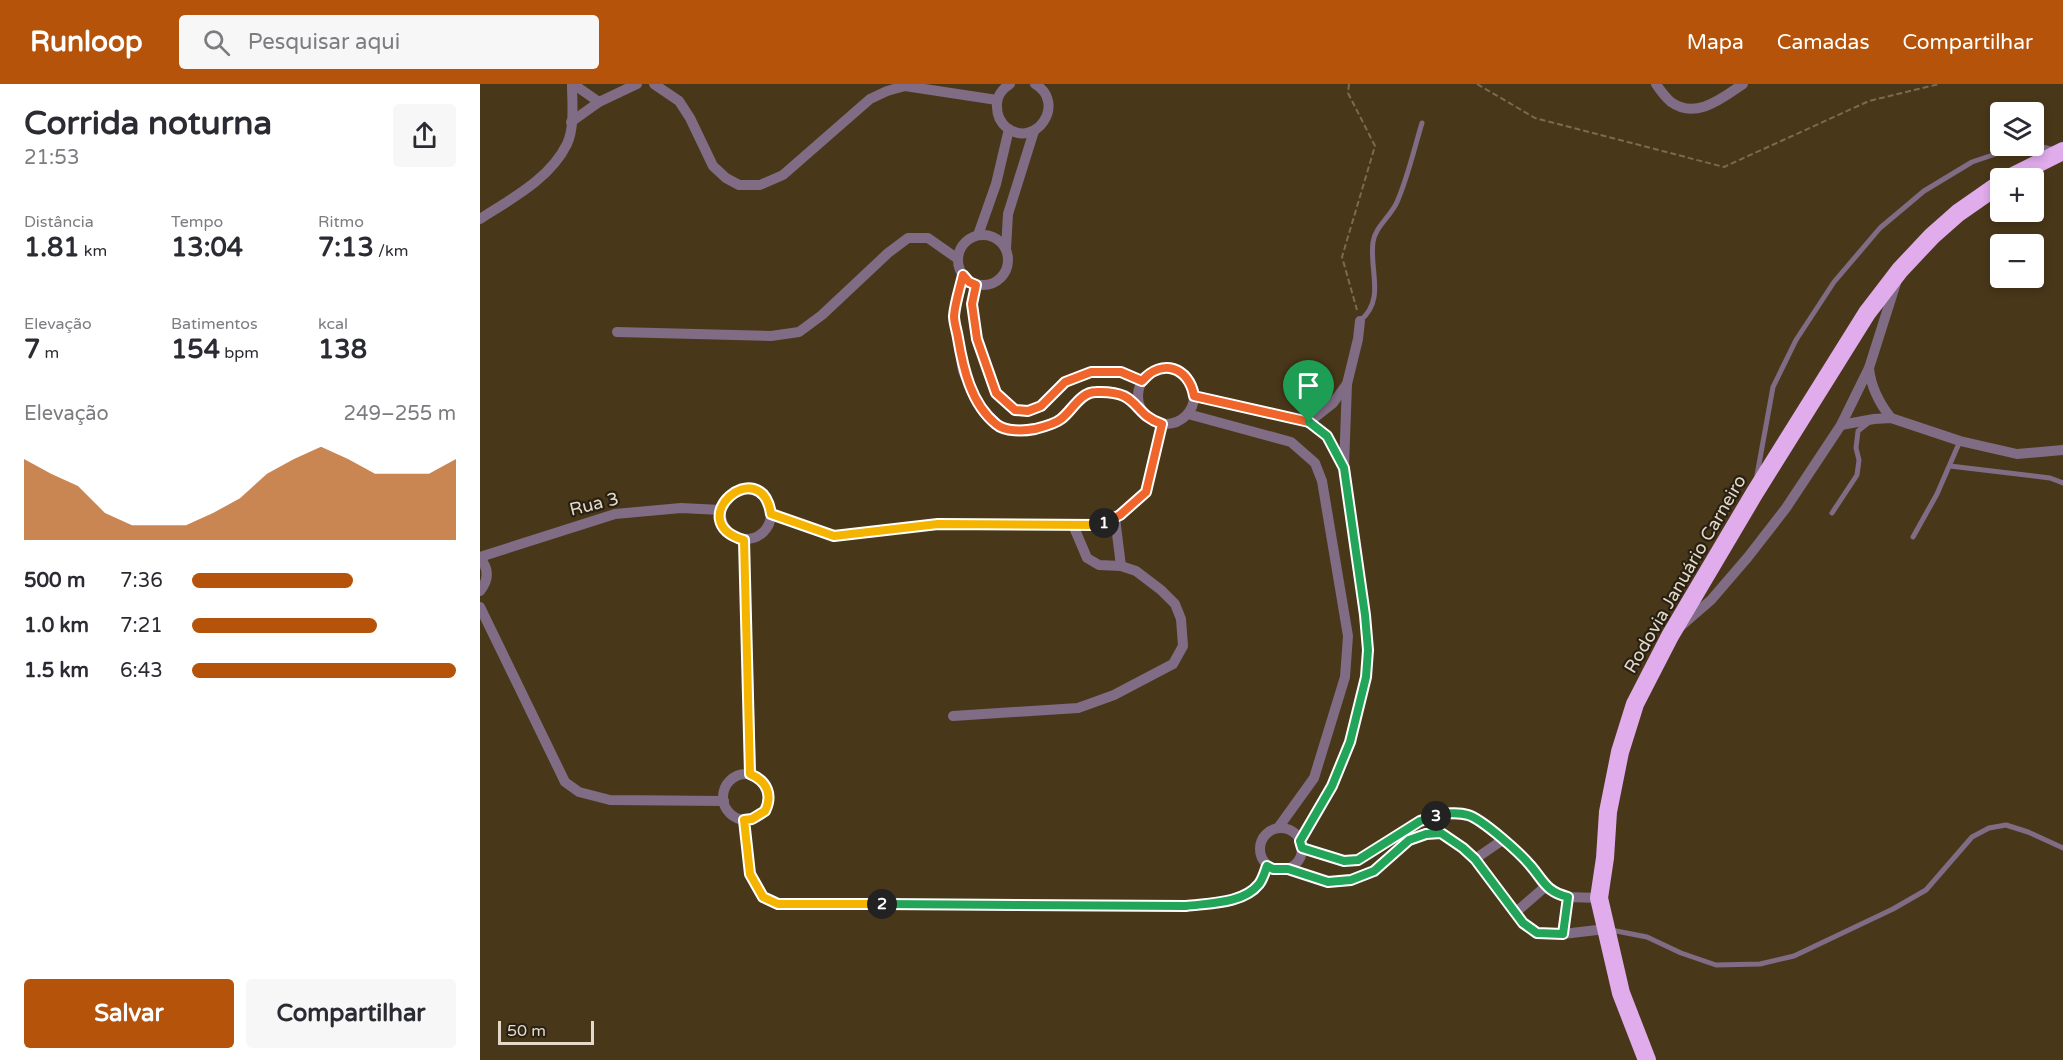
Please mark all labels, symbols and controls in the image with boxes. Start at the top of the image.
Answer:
search box [179,15,599,69]
text: Runloop [30,25,143,59]
icon: search [200,26,233,59]
text: Pesquisar aqui [248,29,400,55]
text: Mapa [1687,30,1744,55]
text: Camadas [1777,30,1869,55]
text: Compartilhar [1902,30,2033,55]
map controls [1990,102,2044,288]
button: layers [1990,102,2044,156]
text: Corrida noturna [24,104,272,143]
button: share [393,104,456,167]
text: 21:53 [24,146,79,170]
button: + [1990,168,2044,222]
text: Distância [24,212,94,232]
text: Tempo [171,212,223,232]
text: Ritmo [318,212,364,232]
text: 1.81 [24,232,80,263]
text: 13:04 [171,232,243,263]
text: 7:13 [318,232,374,263]
button: − [1990,234,2044,288]
text: km [80,241,107,261]
text: /km [374,241,408,261]
text: Elevação [24,314,92,334]
text: Batimentos [171,314,258,334]
text: kcal [318,314,348,334]
text: 7 [24,334,40,365]
text: 154 [171,334,220,365]
text: 138 [318,334,367,365]
text: m [40,343,59,363]
text: bpm [220,343,259,363]
pin [1283,360,1334,422]
icon: arrive [1292,369,1325,402]
text: Elevação [24,402,109,426]
text: 249–255 m [343,402,456,426]
street label: Rodovia Januário Carneiro [1619,471,1751,677]
street label: Rua 3 [567,487,621,521]
pin: 1 [1089,508,1119,538]
text: 1 [1099,513,1109,533]
text: 500 m [24,569,85,593]
text: 7:36 [120,569,163,593]
text: 1.0 km [24,614,89,638]
text: 7:21 [120,614,163,638]
text: 1.5 km [24,659,89,683]
text: 6:43 [120,659,163,683]
pin: 3 [1421,801,1451,831]
text: 3 [1431,806,1441,826]
pin: 2 [867,889,897,919]
text: 2 [877,894,887,914]
button: Salvar [24,979,234,1048]
button: Compartilhar [246,979,456,1048]
scale bar [498,1018,594,1046]
text: 50 m [507,1021,546,1041]

